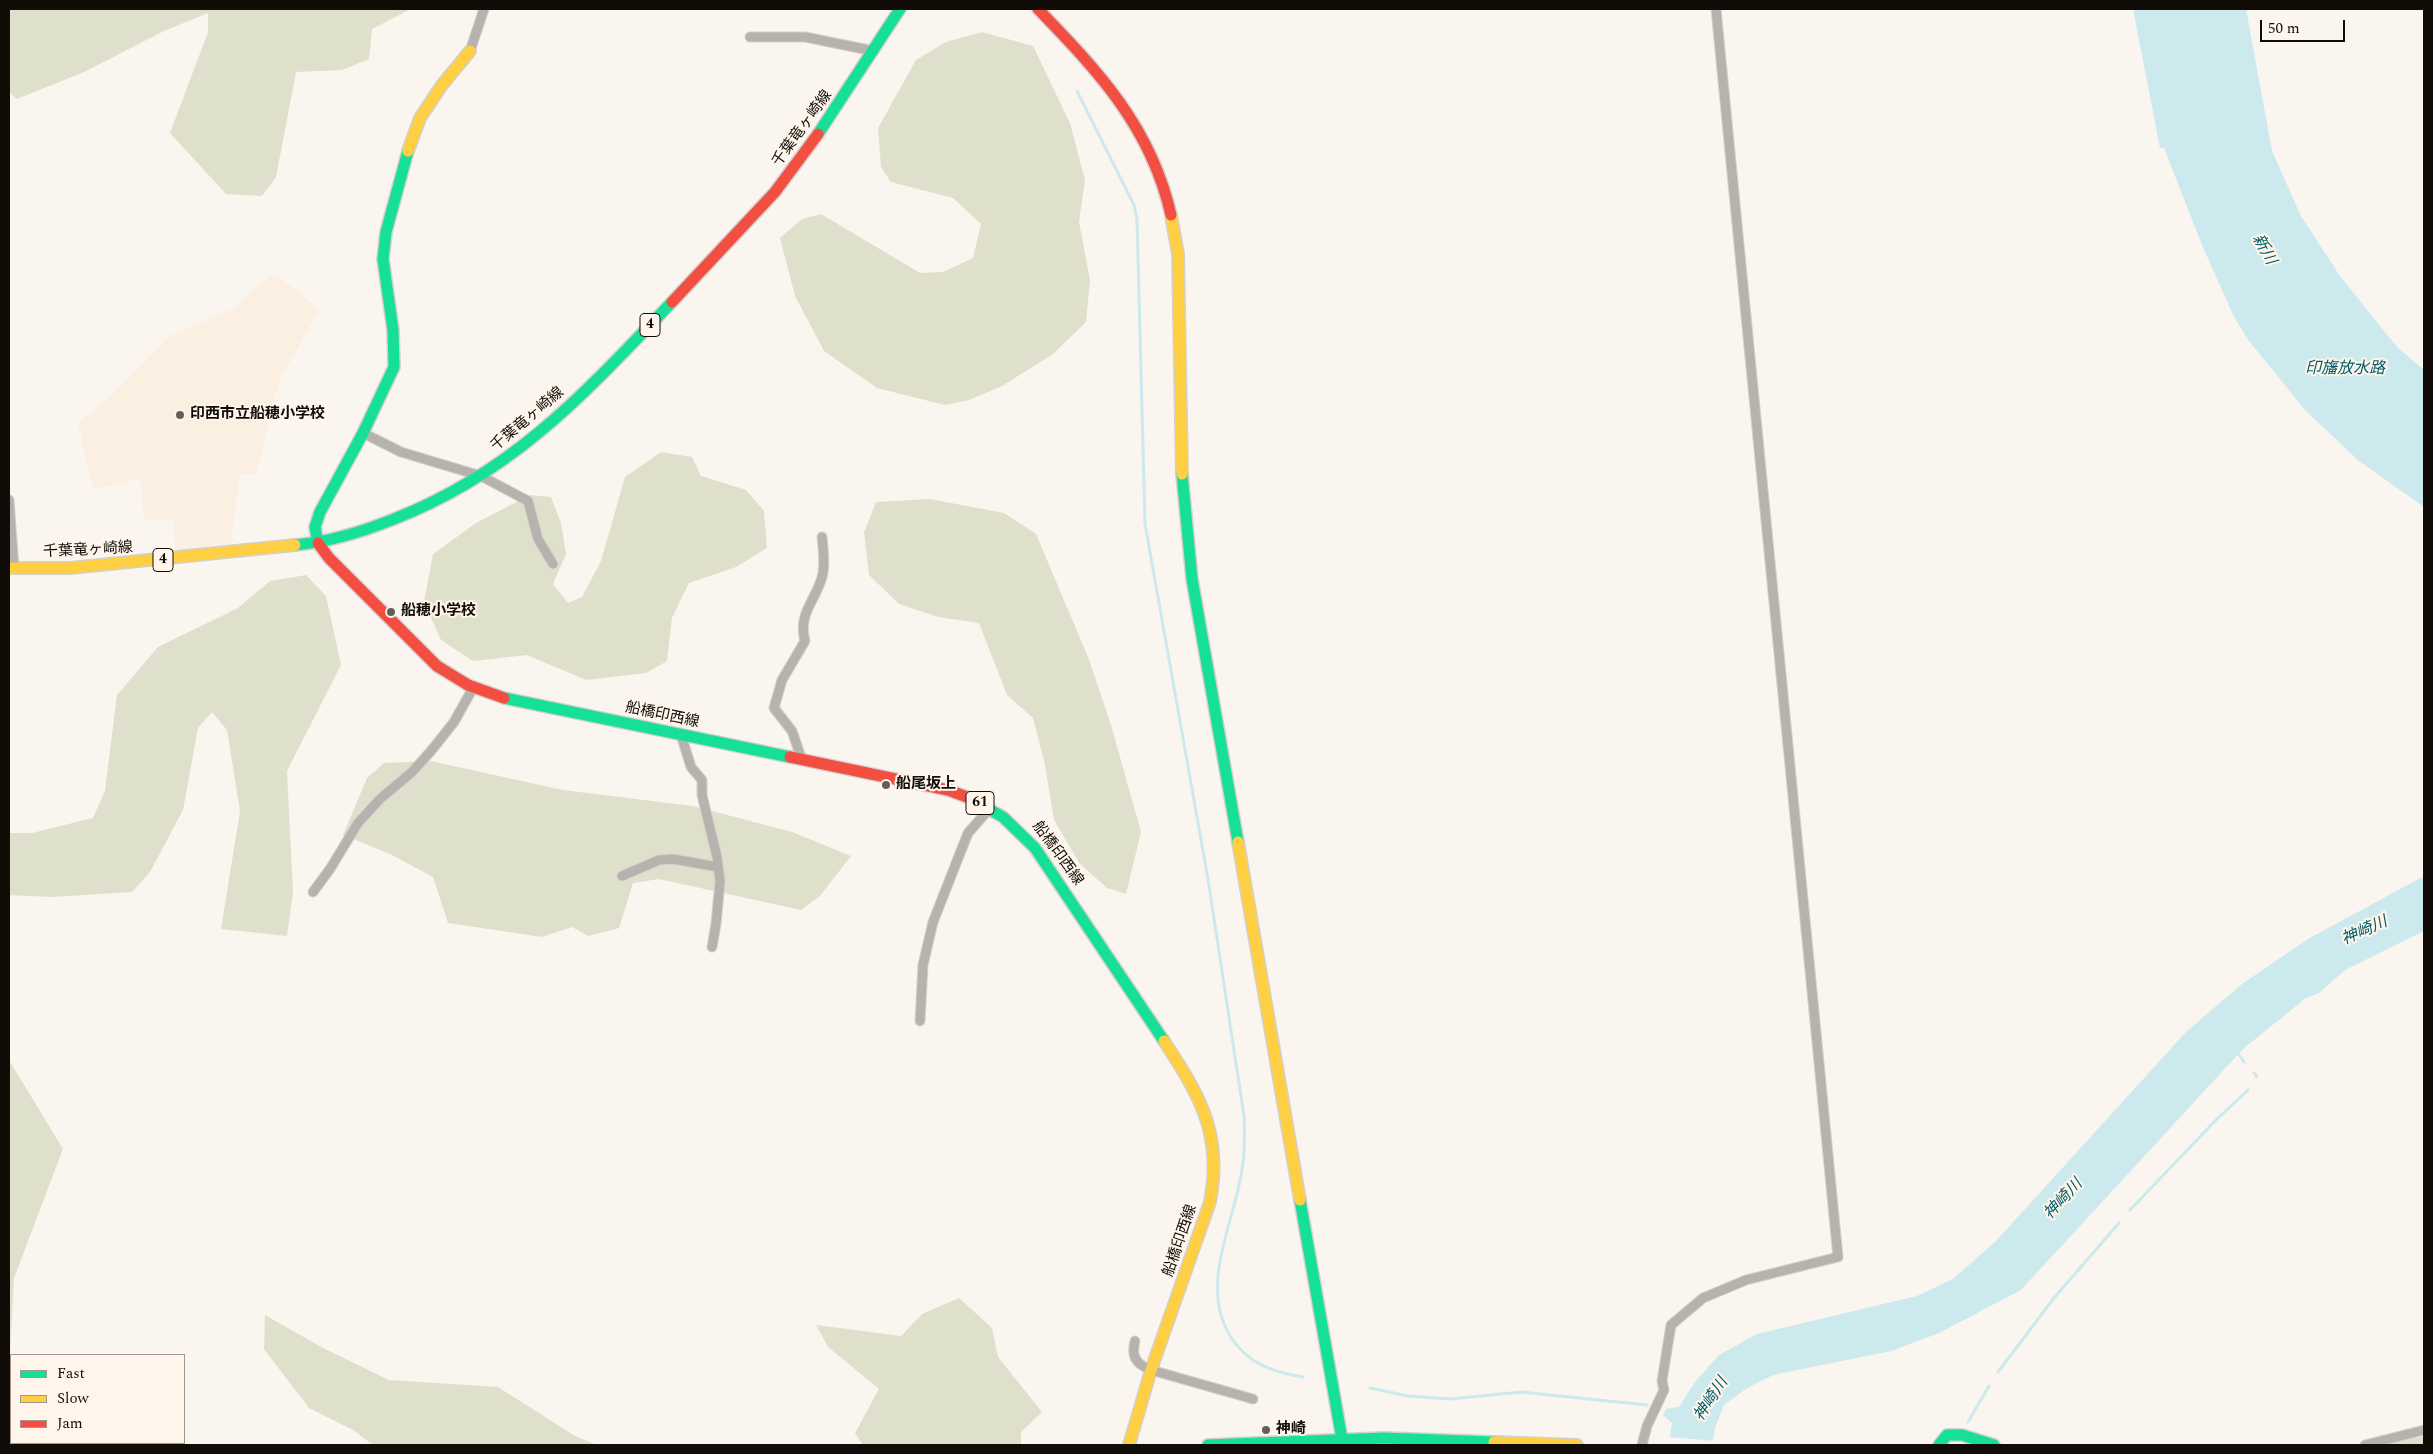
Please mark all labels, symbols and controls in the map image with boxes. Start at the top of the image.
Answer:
scale bar [2263,10,2348,42]
text: 50 m [2268,17,2300,40]
street label: 千葉竜ヶ崎線 [769,87,837,171]
water label: 新川 [2247,231,2279,269]
road number: 4 [640,314,660,336]
water label: 印旛放水路 [2305,360,2385,380]
street label: 千葉竜ヶ崎線 [488,384,568,456]
place label: 印西市立船穂小学校 [190,406,325,424]
marker: 印西市立船穂小学校 [174,409,186,421]
street label: 千葉竜ヶ崎線 [43,540,133,562]
road number: 4 [153,548,173,572]
place label: 船穂小学校 [401,603,476,621]
marker: 船穂小学校 [385,606,397,618]
street label: 船橋印西線 [623,699,701,733]
place label: 船尾坂上 [896,776,956,794]
marker: 船尾坂上 [880,779,892,791]
road number: 61 [966,791,994,814]
street label: 船橋印西線 [1028,818,1086,890]
water label: 神崎川 [2339,913,2391,951]
water label: 神崎川 [2041,1176,2087,1224]
street label: 船橋印西線 [1160,1203,1202,1279]
legend [10,1354,185,1444]
text: Fast [57,1362,85,1385]
water label: 神崎川 [1691,1375,1733,1425]
text: Slow [57,1387,89,1410]
text: Jam [57,1412,83,1435]
place label: 神崎 [1276,1421,1306,1439]
marker: 神崎 [1260,1424,1272,1436]

